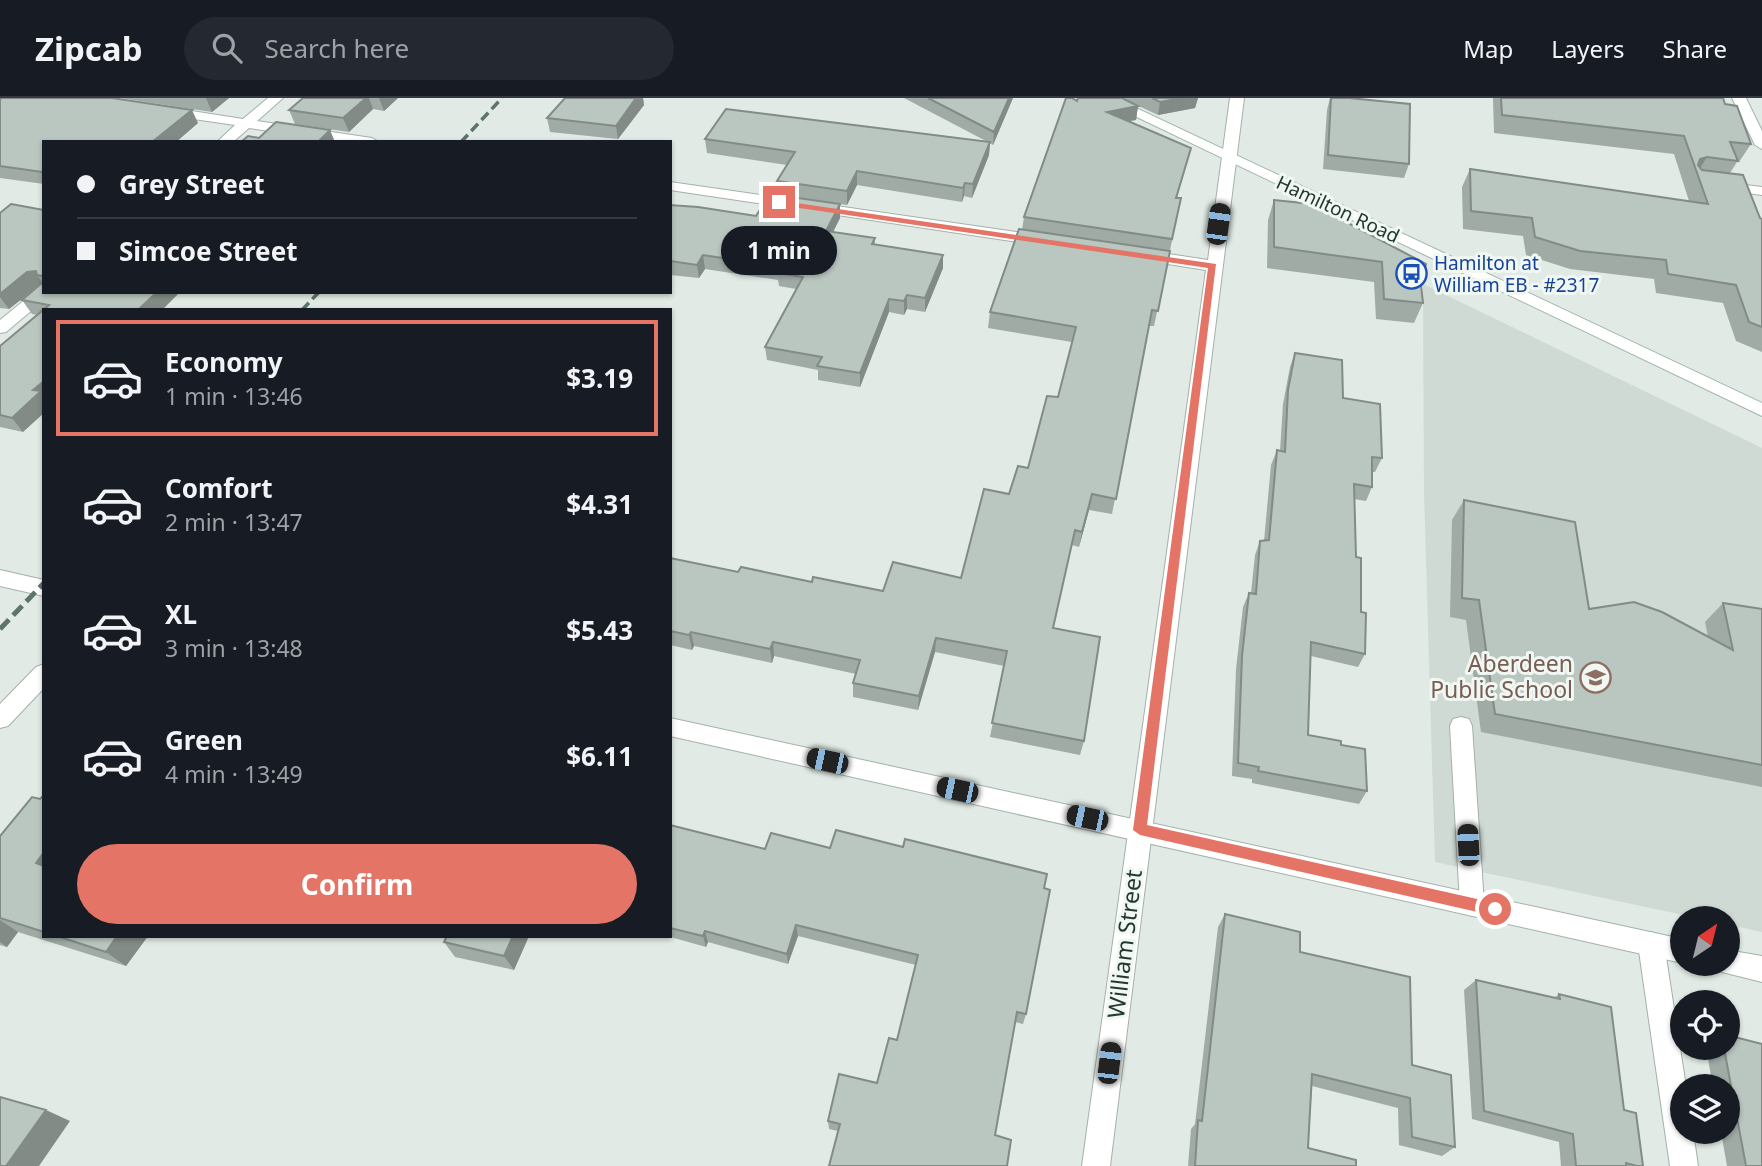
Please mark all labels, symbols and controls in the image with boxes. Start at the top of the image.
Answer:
search box [184,17,674,80]
text: Zipcab [35,26,142,71]
icon: search [208,29,246,67]
text: Search here [264,30,409,66]
text: Map [1463,32,1513,65]
text: Layers [1551,32,1625,65]
text: Share [1663,32,1727,65]
text: Grey Street [119,166,265,202]
street label: Hamilton Road [1272,169,1404,249]
route end [763,186,795,218]
car [1205,202,1232,246]
callout: 1 min [721,226,837,276]
text: Simcoe Street [119,233,297,269]
text: 1 min [747,234,811,266]
place label: Hamilton at William EB - #2317 [1434,250,1599,298]
bus stop icon: Hamilton at William EB - #2317 [1394,257,1428,291]
text: Economy [165,344,283,380]
icon: car [81,347,144,410]
text: $3.19 [566,360,633,396]
text: 1 min · 13:46 [165,380,303,412]
text: Comfort [165,470,273,506]
icon: car [81,473,144,536]
text: $4.31 [566,486,633,522]
text: 2 min · 13:47 [165,506,303,538]
text: XL [165,596,197,632]
icon: car [81,599,144,662]
text: $5.43 [566,612,633,648]
text: 3 min · 13:48 [165,632,303,664]
place label: Aberdeen Public School [1430,647,1573,705]
school or university icon: Aberdeen Public School [1579,660,1613,694]
text: Green [165,722,243,758]
icon: car [81,725,144,788]
text: $6.11 [566,738,633,774]
car [805,746,850,776]
text: 4 min · 13:49 [165,758,303,790]
car [935,775,980,805]
car [1065,803,1110,833]
car [1457,823,1480,867]
button: Confirm [77,844,637,924]
street label: William Street [1099,868,1149,1020]
route start [1479,893,1511,925]
north arrow [1670,906,1740,976]
map controls [1670,906,1740,1144]
button: locate [1670,990,1740,1060]
car [1097,1041,1122,1085]
button: layers [1670,1074,1740,1144]

